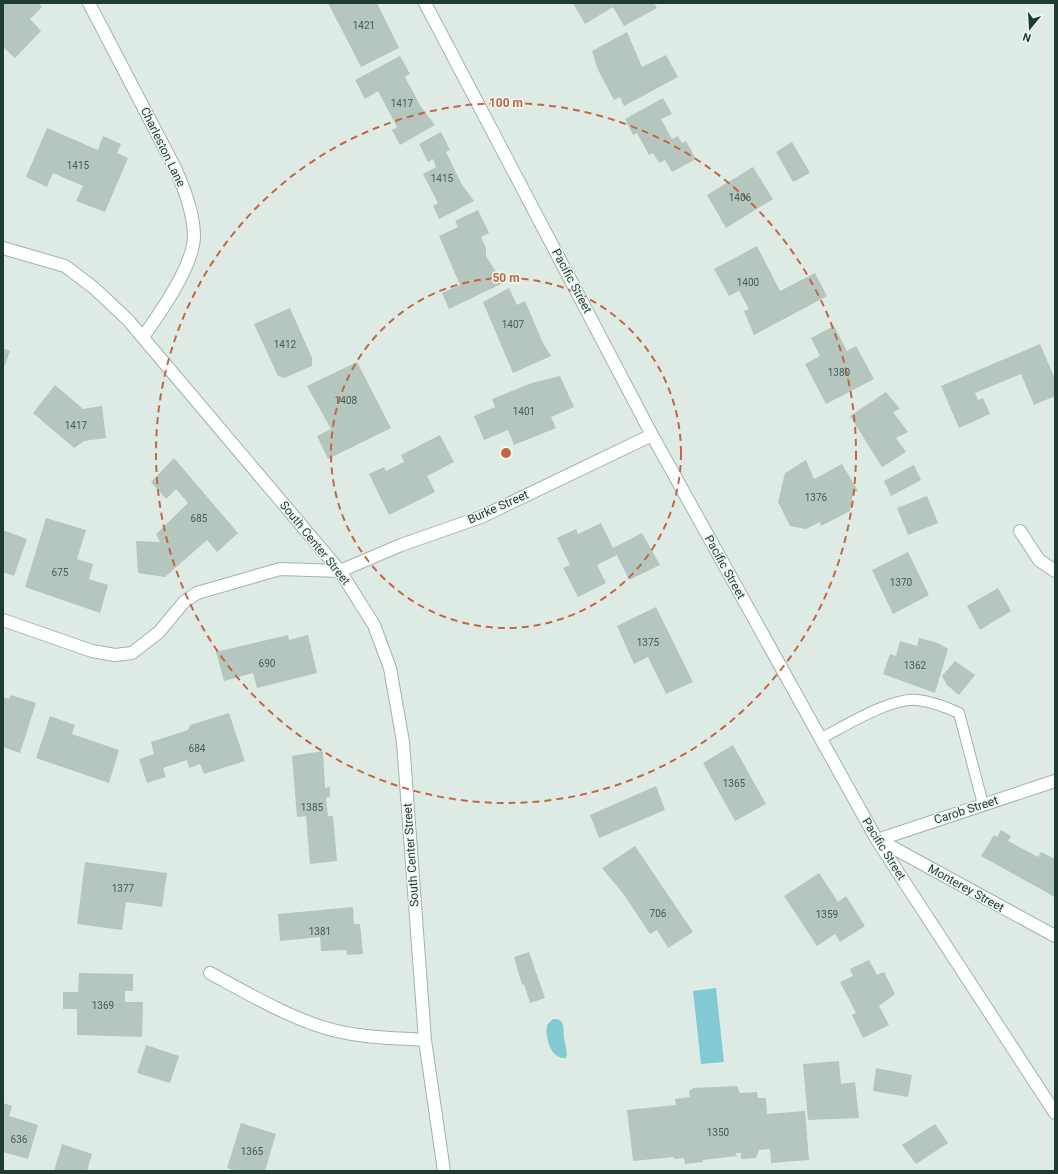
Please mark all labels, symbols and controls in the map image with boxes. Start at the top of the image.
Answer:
north arrow [1010,8,1050,48]
house number: 1421 [353,20,375,31]
text: N [1021,30,1033,44]
text: 100 m [489,96,523,110]
house number: 1417 [391,98,414,109]
street label: Charleston Lane [138,105,188,189]
house number: 1415 [67,160,90,171]
house number: 1415 [431,173,454,184]
house number: 1406 [729,192,752,203]
street label: Pacific Street [549,246,595,316]
text: 50 m [492,271,520,285]
house number: 1400 [737,277,760,288]
house number: 1407 [502,319,525,330]
house number: 1412 [274,339,297,350]
house number: 1380 [828,367,851,378]
house number: 1408 [335,395,358,406]
house number: 1401 [513,406,535,417]
house number: 1417 [65,420,88,431]
centre of rings [499,446,513,460]
street label: Burke Street [465,487,531,527]
house number: 1376 [805,492,828,503]
street label: South Center Street [277,498,353,588]
house number: 685 [191,513,208,524]
street label: Pacific Street [702,533,748,601]
house number: 675 [52,567,69,578]
house number: 1370 [890,577,913,588]
house number: 1375 [637,637,660,648]
house number: 690 [259,658,276,669]
house number: 1362 [904,660,927,671]
house number: 684 [189,743,206,754]
house number: 1365 [723,778,746,789]
street label: Carob Street [932,793,1000,827]
house number: 1385 [301,802,324,813]
street label: South Center Street [400,803,422,907]
street label: Pacific Street [859,815,909,883]
street label: Monterey Street [926,861,1007,915]
house number: 1377 [112,883,135,894]
house number: 706 [650,908,667,919]
house number: 1359 [816,909,838,920]
house number: 1381 [309,926,331,937]
house number: 1369 [92,1000,114,1011]
house number: 1350 [707,1127,730,1138]
house number: 636 [11,1134,28,1145]
house number: 1365 [241,1146,264,1157]

